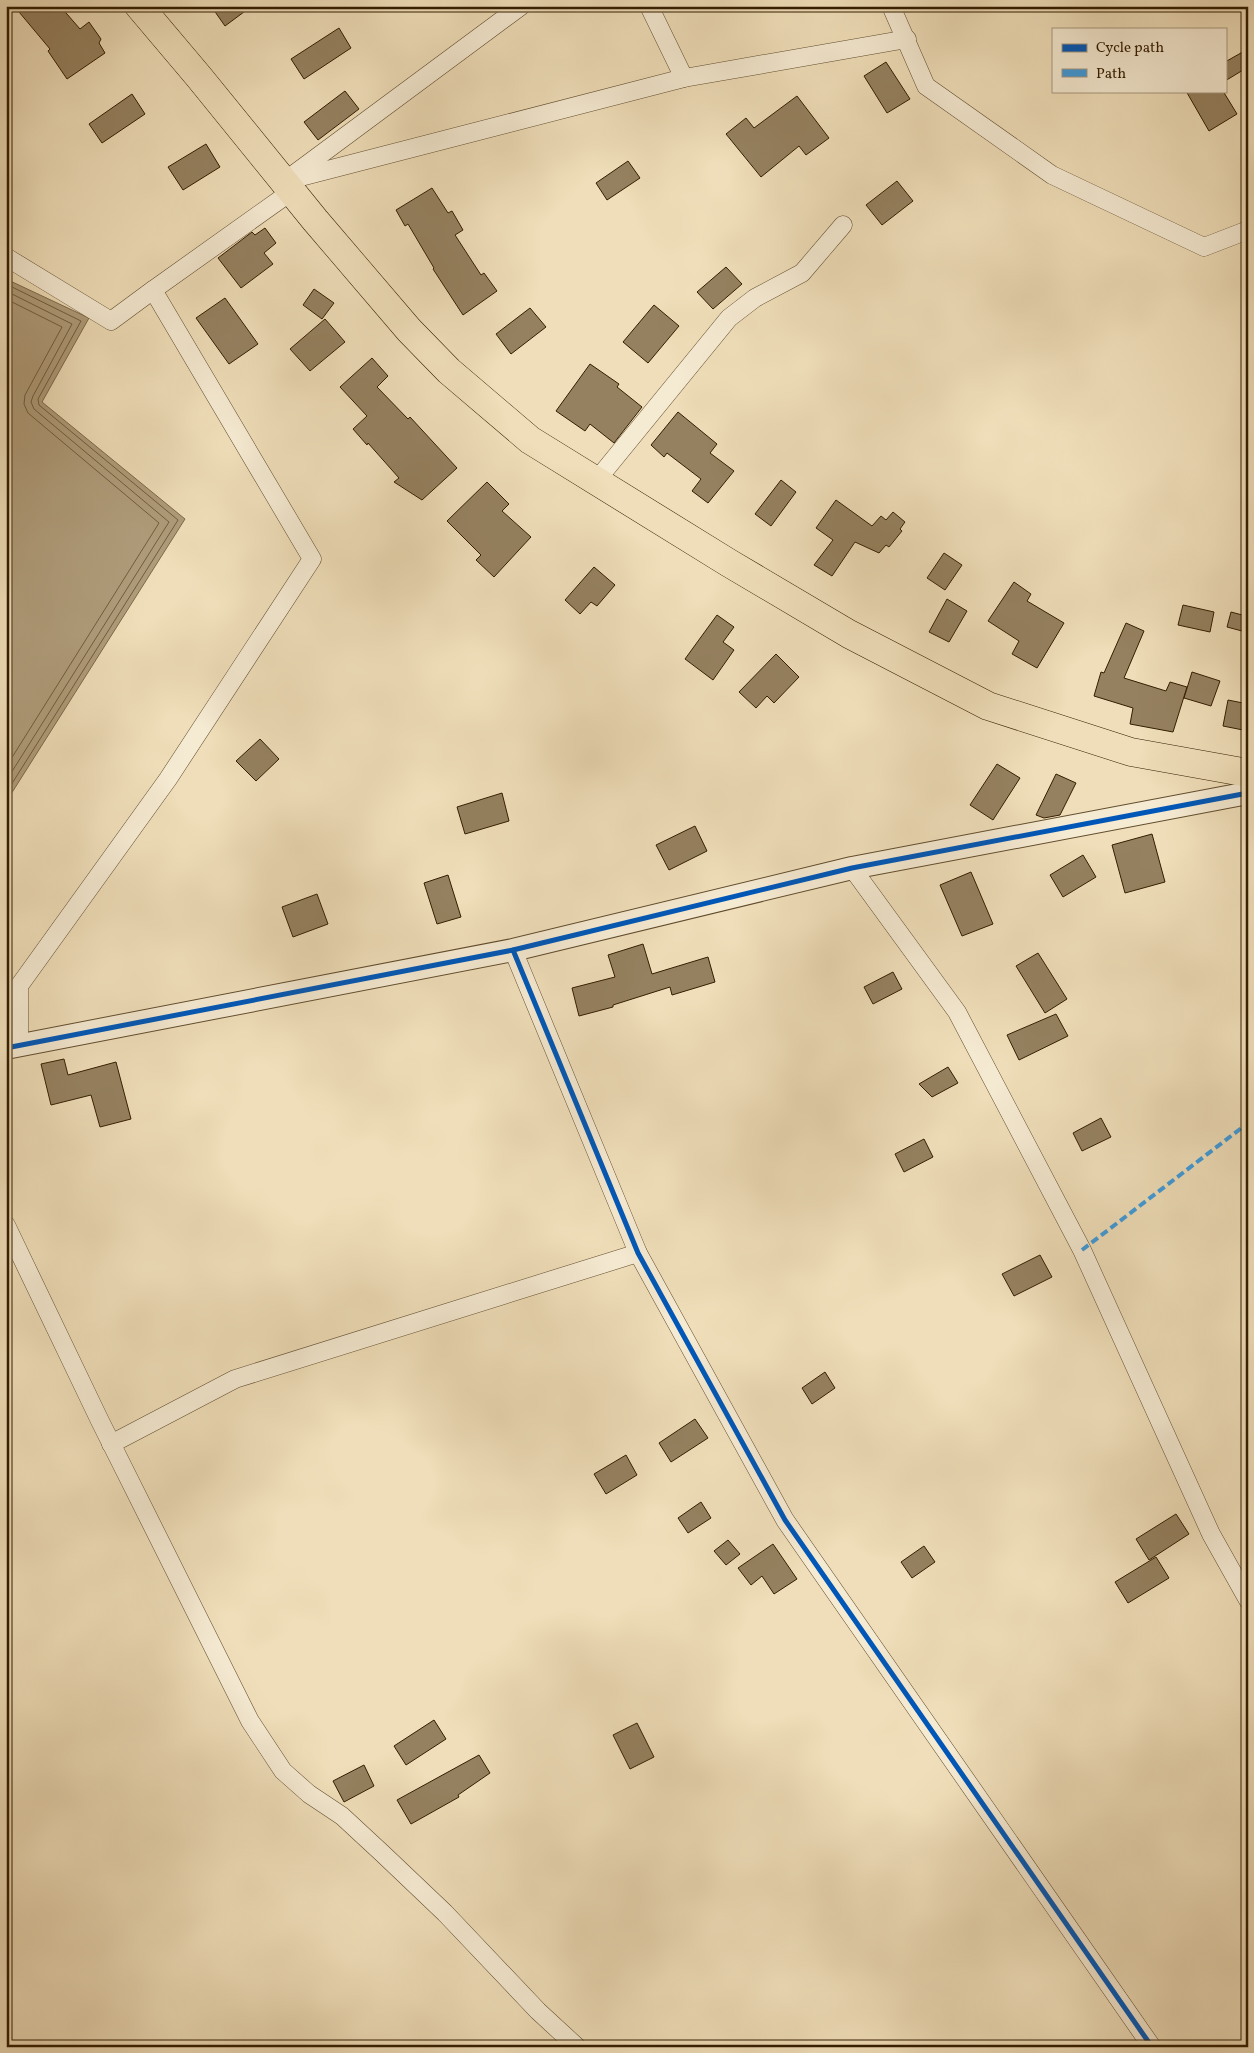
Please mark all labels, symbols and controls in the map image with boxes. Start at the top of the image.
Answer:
legend [1052,28,1226,92]
text: Cycle path [1096,38,1164,59]
text: Path [1096,64,1126,85]

